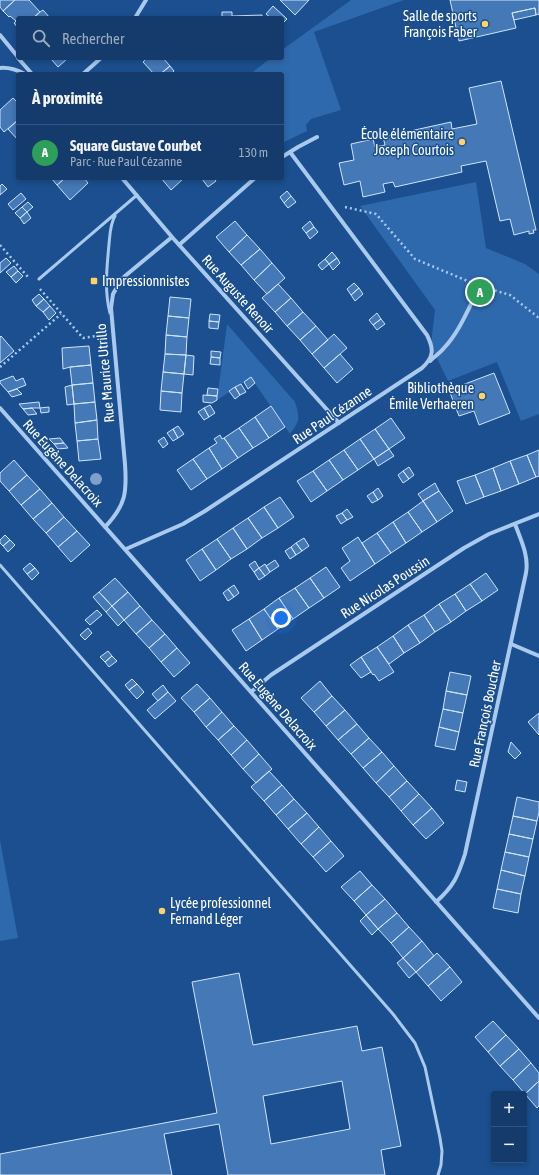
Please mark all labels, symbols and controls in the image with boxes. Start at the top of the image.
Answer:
place label: Salle de sports François Faber [403,8,478,40]
search box [16,16,284,60]
marker: Salle de sports François Faber [480,19,490,29]
icon: search [30,27,52,49]
text: Rechercher [62,30,124,47]
text: À proximité [32,88,103,108]
place label: École élémentaire Joseph Courtois [361,126,454,158]
text: Square Gustave Courbet [70,137,201,154]
marker: École élémentaire Joseph Courtois [457,137,467,147]
text: A [42,145,48,160]
text: 130 m [239,145,268,160]
text: Parc · Rue Paul Cézanne [70,154,182,169]
street label: Rue Auguste Renoir [199,252,278,337]
place label: Impressionnistes [102,273,189,289]
marker: Impressionnistes [89,276,99,286]
pin: A [467,277,493,307]
street label: Rue Maurice Utrillo [93,323,117,423]
place label: Bibliothèque Émile Verhaeren [389,380,474,412]
street label: Rue Paul Cézanne [290,383,374,447]
marker: Bibliothèque Émile Verhaeren [477,391,487,401]
street label: Rue Eugène Delacroix [20,416,106,510]
street label: Rue Nicolas Poussin [338,552,432,622]
your location [271,608,291,628]
street label: Rue François Boucher [466,658,504,769]
street label: Rue Eugène Delacroix [236,659,321,753]
place label: Lycée professionnel Fernand Léger [170,895,272,927]
marker: Lycée professionnel Fernand Léger [157,906,167,916]
map controls [491,1091,527,1163]
button: + [491,1091,527,1127]
button: − [491,1127,527,1163]

